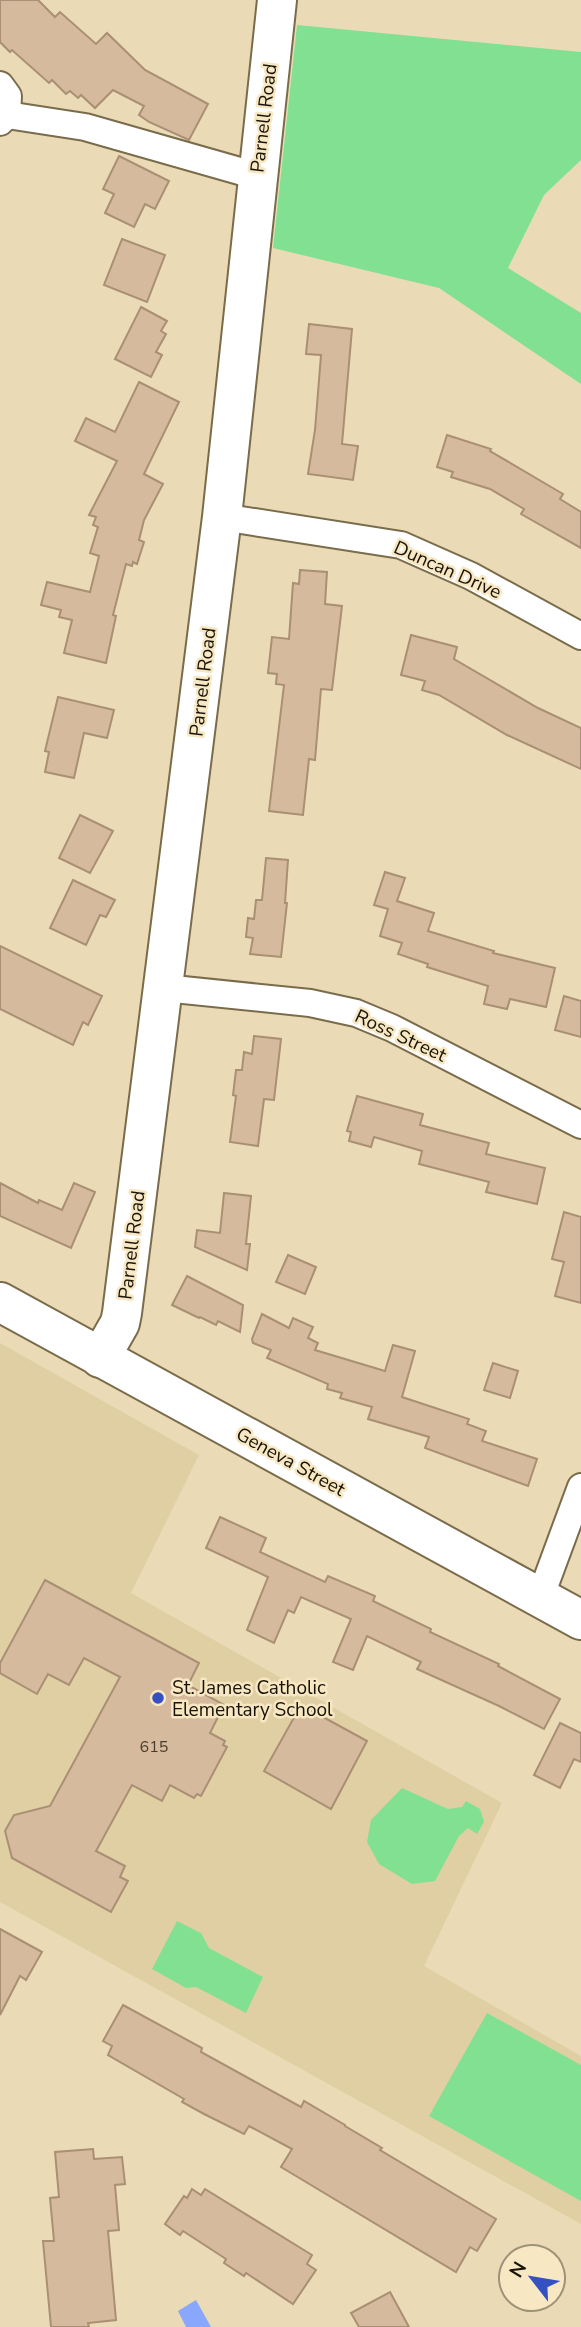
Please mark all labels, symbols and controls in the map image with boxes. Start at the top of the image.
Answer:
street label: Parnell Road [244,62,284,174]
street label: Duncan Drive [390,535,505,605]
street label: Parnell Road [183,626,223,738]
street label: Ross Street [351,1003,451,1069]
street label: Parnell Road [112,1189,152,1301]
street label: Geneva Street [231,1421,350,1503]
place label: St. James Catholic Elementary School [172,1675,333,1723]
marker: St. James Catholic Elementary School [150,1690,166,1706]
house number: 615 [140,1736,168,1758]
north arrow [497,2243,567,2313]
text: N [503,2257,533,2283]

